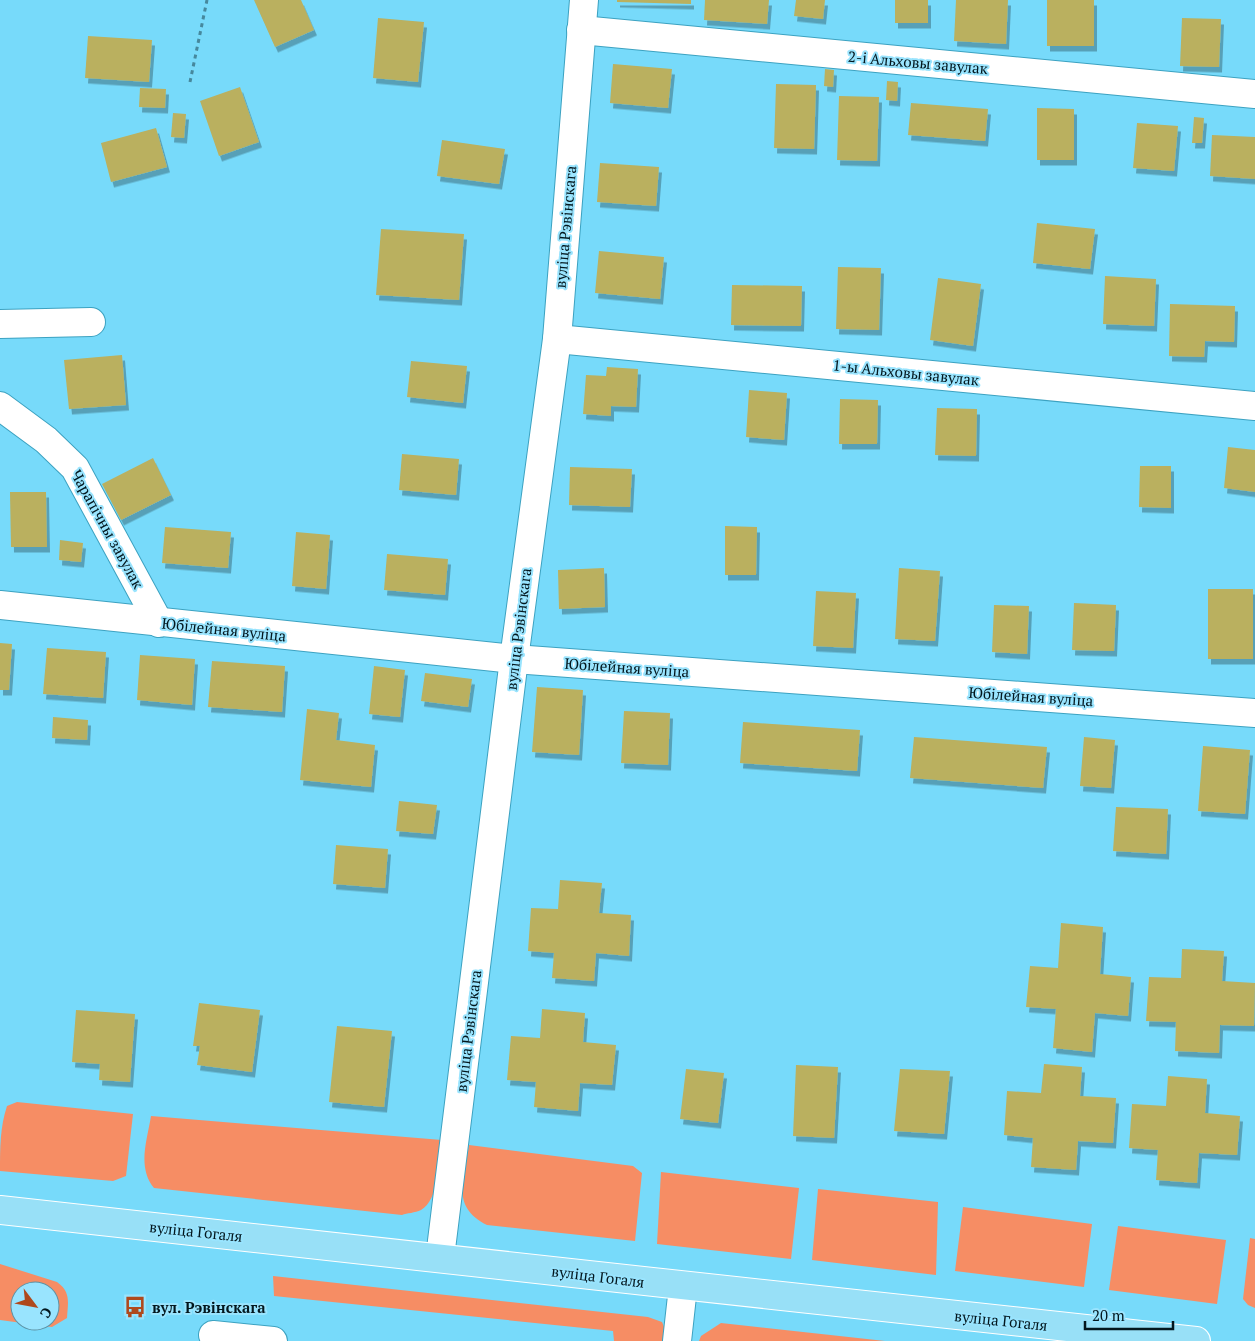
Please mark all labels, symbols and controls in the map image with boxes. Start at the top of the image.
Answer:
street label: 2-і Альховы завулак [847,46,990,78]
street label: вуліца Рэвінскага [550,165,580,289]
street label: 1-ы Альховы завулак [832,354,981,390]
street label: Чарапічны завулак [67,466,149,593]
street label: вуліца Рэвінскага [501,566,535,691]
street label: Юбілейная вуліца [161,613,288,646]
street label: Юбілейная вуліца [564,653,690,681]
street label: Юбілейная вуліца [968,682,1094,710]
street label: вуліца Рэвінскага [451,968,485,1093]
street label: вуліца Гогаля [148,1216,244,1246]
street label: вуліца Гогаля [550,1260,646,1292]
north arrow [10,1281,60,1331]
bus stop icon: вул. Рэвінскага [122,1294,148,1320]
place label: вул. Рэвінскага [152,1297,266,1317]
scale bar [1085,1298,1172,1330]
text: С [36,1304,57,1322]
street label: вуліца Гогаля [953,1305,1049,1335]
text: 20 m [1092,1305,1125,1325]

